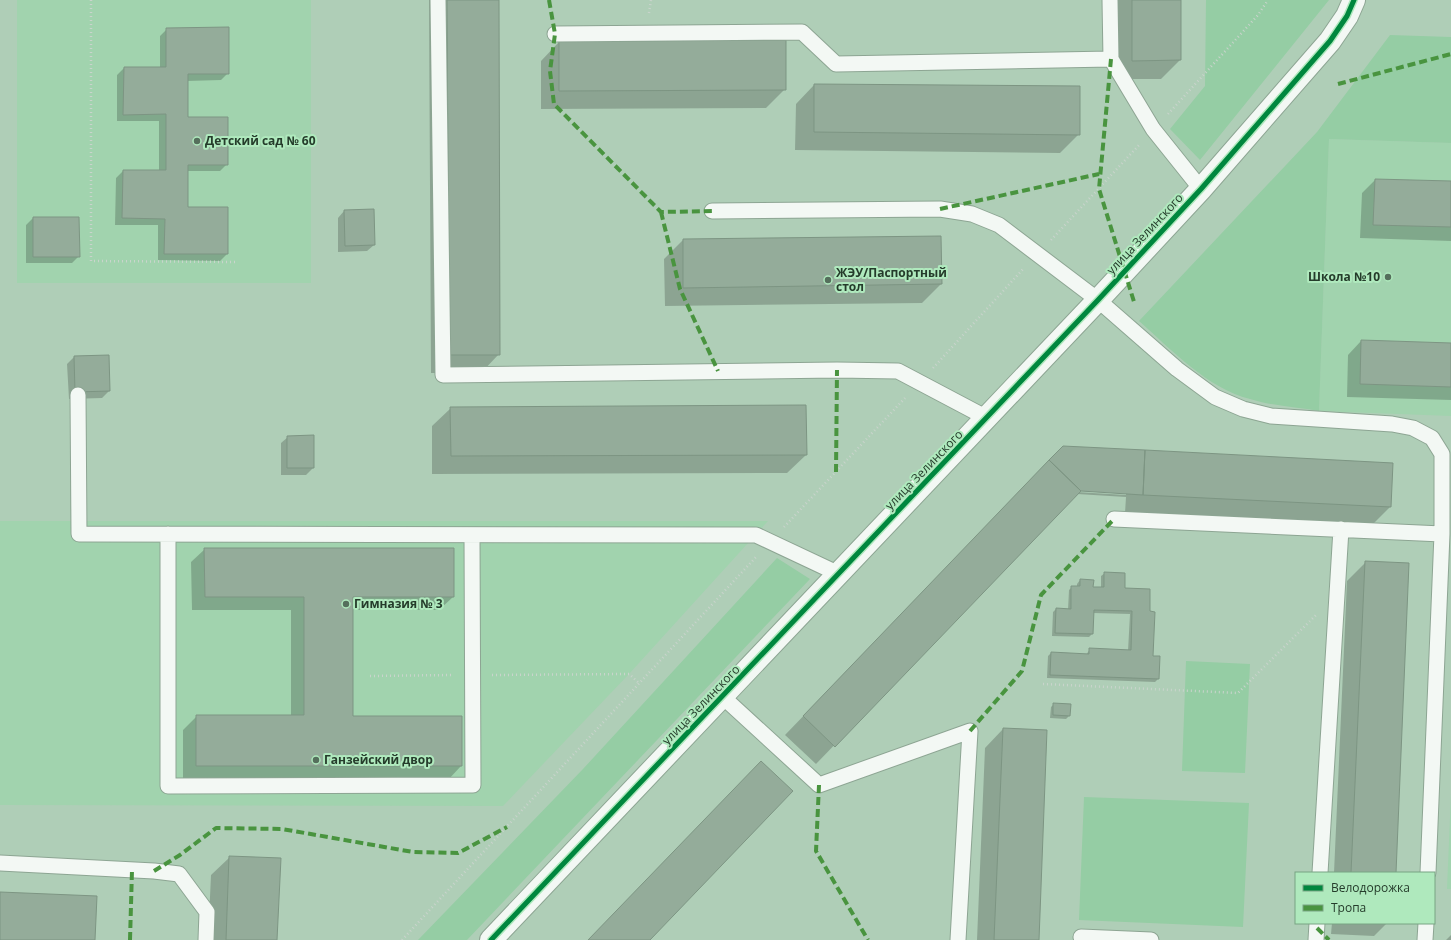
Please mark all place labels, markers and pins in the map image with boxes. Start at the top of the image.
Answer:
place label: Детский сад № 60 [205,132,316,149]
marker: Детский сад № 60 [192,136,202,146]
place label: ЖЭУ/Паспортный стол [836,264,947,295]
place label: Школа №10 [1308,268,1380,285]
marker: Школа №10 [1383,272,1393,282]
marker: ЖЭУ/Паспортный стол [823,275,833,285]
place label: Гимназия № 3 [354,595,443,612]
marker: Гимназия № 3 [341,599,351,609]
place label: Ганзейский двор [324,751,433,768]
marker: Ганзейский двор [311,755,321,765]

